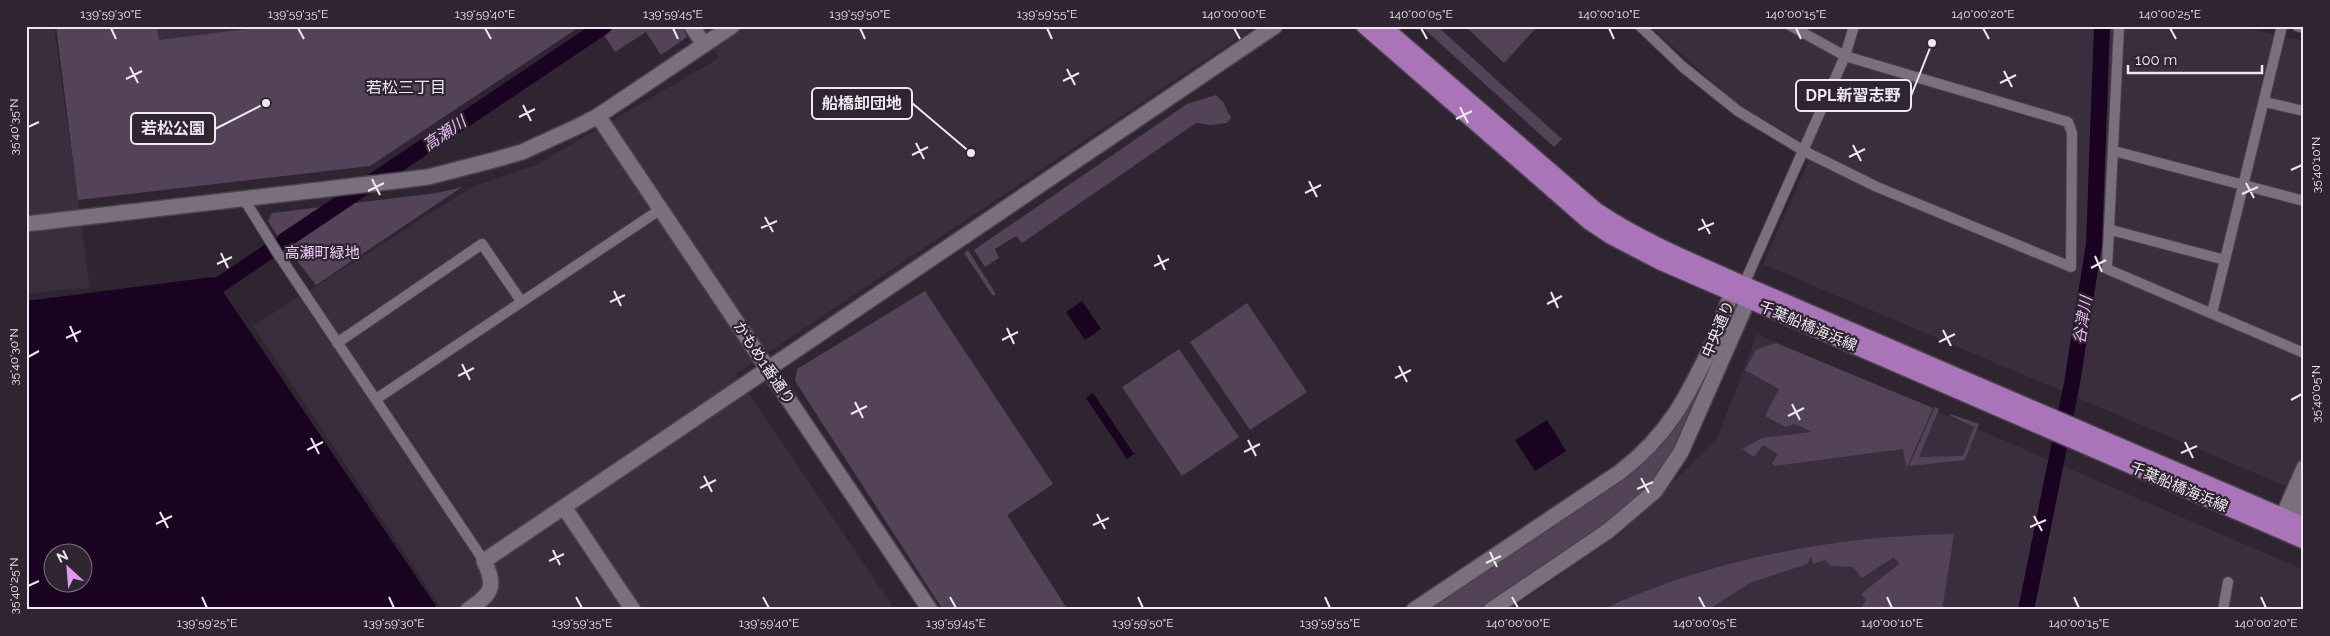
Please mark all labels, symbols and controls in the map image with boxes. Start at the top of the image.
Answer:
text: 139°59'30"E [80,7,142,21]
text: 139°59'35"E [268,7,328,21]
text: 139°59'40"E [455,7,515,21]
text: 139°59'45"E [643,7,703,21]
text: 139°59'50"E [829,7,891,21]
text: 139°59'55"E [1017,7,1077,21]
text: 140°00'00"E [1202,7,1266,21]
text: 140°00'05"E [1389,7,1453,21]
text: 140°00'10"E [1578,7,1640,21]
text: 140°00'15"E [1765,7,1827,21]
text: 140°00'20"E [1951,7,2015,21]
text: 140°00'25"E [2139,7,2201,21]
scale bar [2128,42,2261,74]
text: 100 m [2135,51,2177,69]
district label: 若松三丁目 [366,78,446,97]
callout: DPL新習志野 [1796,80,1911,111]
text: DPL新習志野 [1806,86,1900,105]
callout: 船橋卸団地 [812,88,912,119]
text: 船橋卸団地 [822,94,902,113]
text: 35°40'35"N [7,99,21,155]
water label: 高瀬川 [419,111,471,155]
callout: 若松公園 [131,113,215,144]
text: 若松公園 [141,119,205,138]
text: 35°40'10"N [2309,137,2323,193]
park label: 高瀬町緑地 [284,244,360,262]
water label: 谷津川 [2069,293,2096,345]
street label: 千葉船橋海浜線 [1756,297,1860,355]
street label: 中央通り [1698,298,1738,360]
street label: かもめ1番通り [730,318,798,408]
text: 35°40'30"N [7,328,21,386]
text: 35°40'05"N [2309,365,2323,423]
street label: 千葉船橋海浜線 [2127,458,2231,516]
north arrow [42,544,92,594]
text: N [54,547,71,566]
text: 35°40'25"N [7,558,21,614]
text: 139°59'25"E [177,616,237,630]
text: 139°59'30"E [363,616,425,630]
text: 139°59'35"E [552,616,612,630]
text: 139°59'40"E [739,616,799,630]
text: 139°59'45"E [926,616,986,630]
text: 139°59'50"E [1112,616,1174,630]
text: 139°59'55"E [1300,616,1360,630]
text: 140°00'00"E [1486,616,1550,630]
text: 140°00'05"E [1673,616,1737,630]
text: 140°00'10"E [1861,616,1923,630]
text: 140°00'15"E [2048,616,2110,630]
text: 140°00'20"E [2234,616,2298,630]

